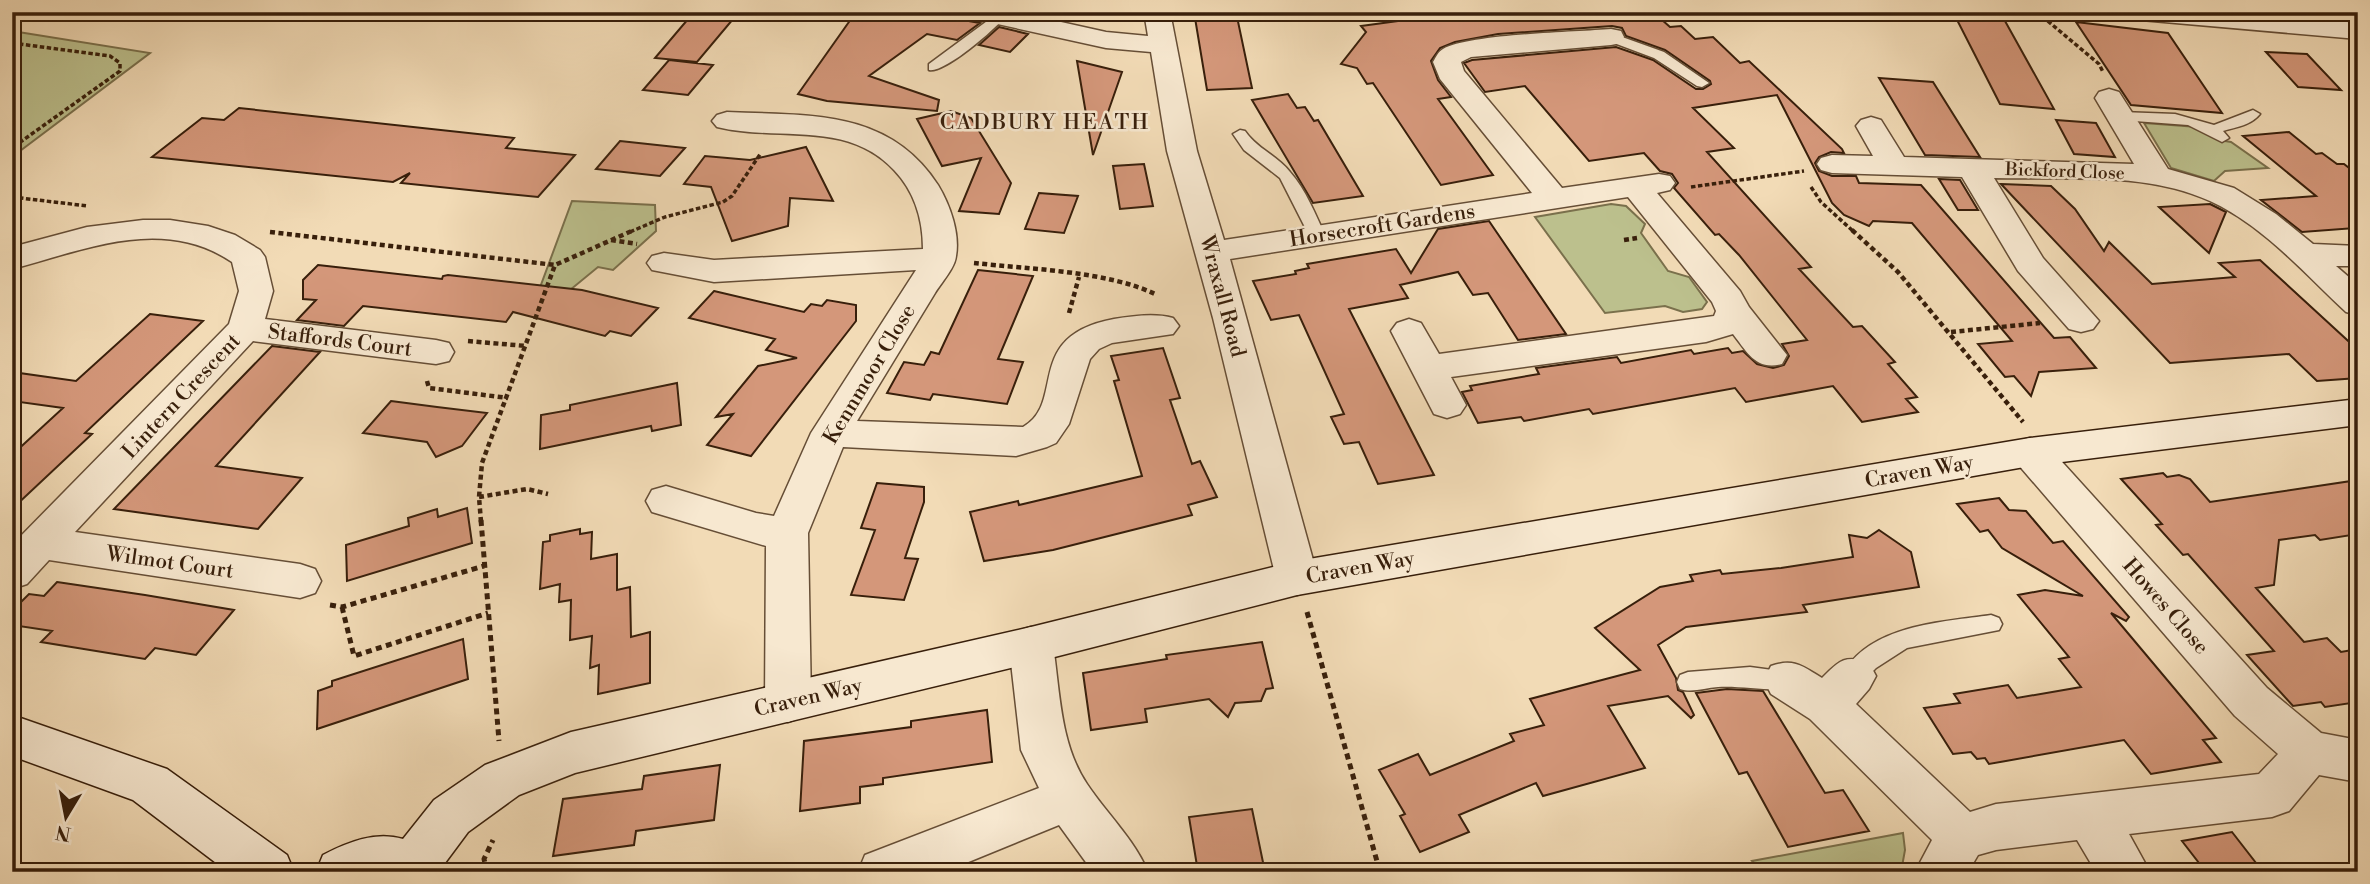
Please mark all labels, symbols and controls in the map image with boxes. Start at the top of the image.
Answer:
district label: CADBURY HEATH [940,110,1150,136]
street label: Bickford Close [2004,158,2125,185]
street label: Horsecroft Gardens [1287,198,1477,254]
street label: Wraxall Road [1193,232,1251,360]
street label: Kennmoor Close [818,300,922,449]
street label: Staffords Court [266,319,414,363]
street label: Lintern Crescent [117,328,247,465]
street label: Craven Way [1863,450,1976,494]
street label: Wilmot Court [103,541,236,585]
street label: Craven Way [1304,546,1417,590]
street label: Howes Close [2116,553,2214,660]
street label: Craven Way [752,673,865,723]
north arrow [32,782,102,852]
text: N [54,820,73,846]

